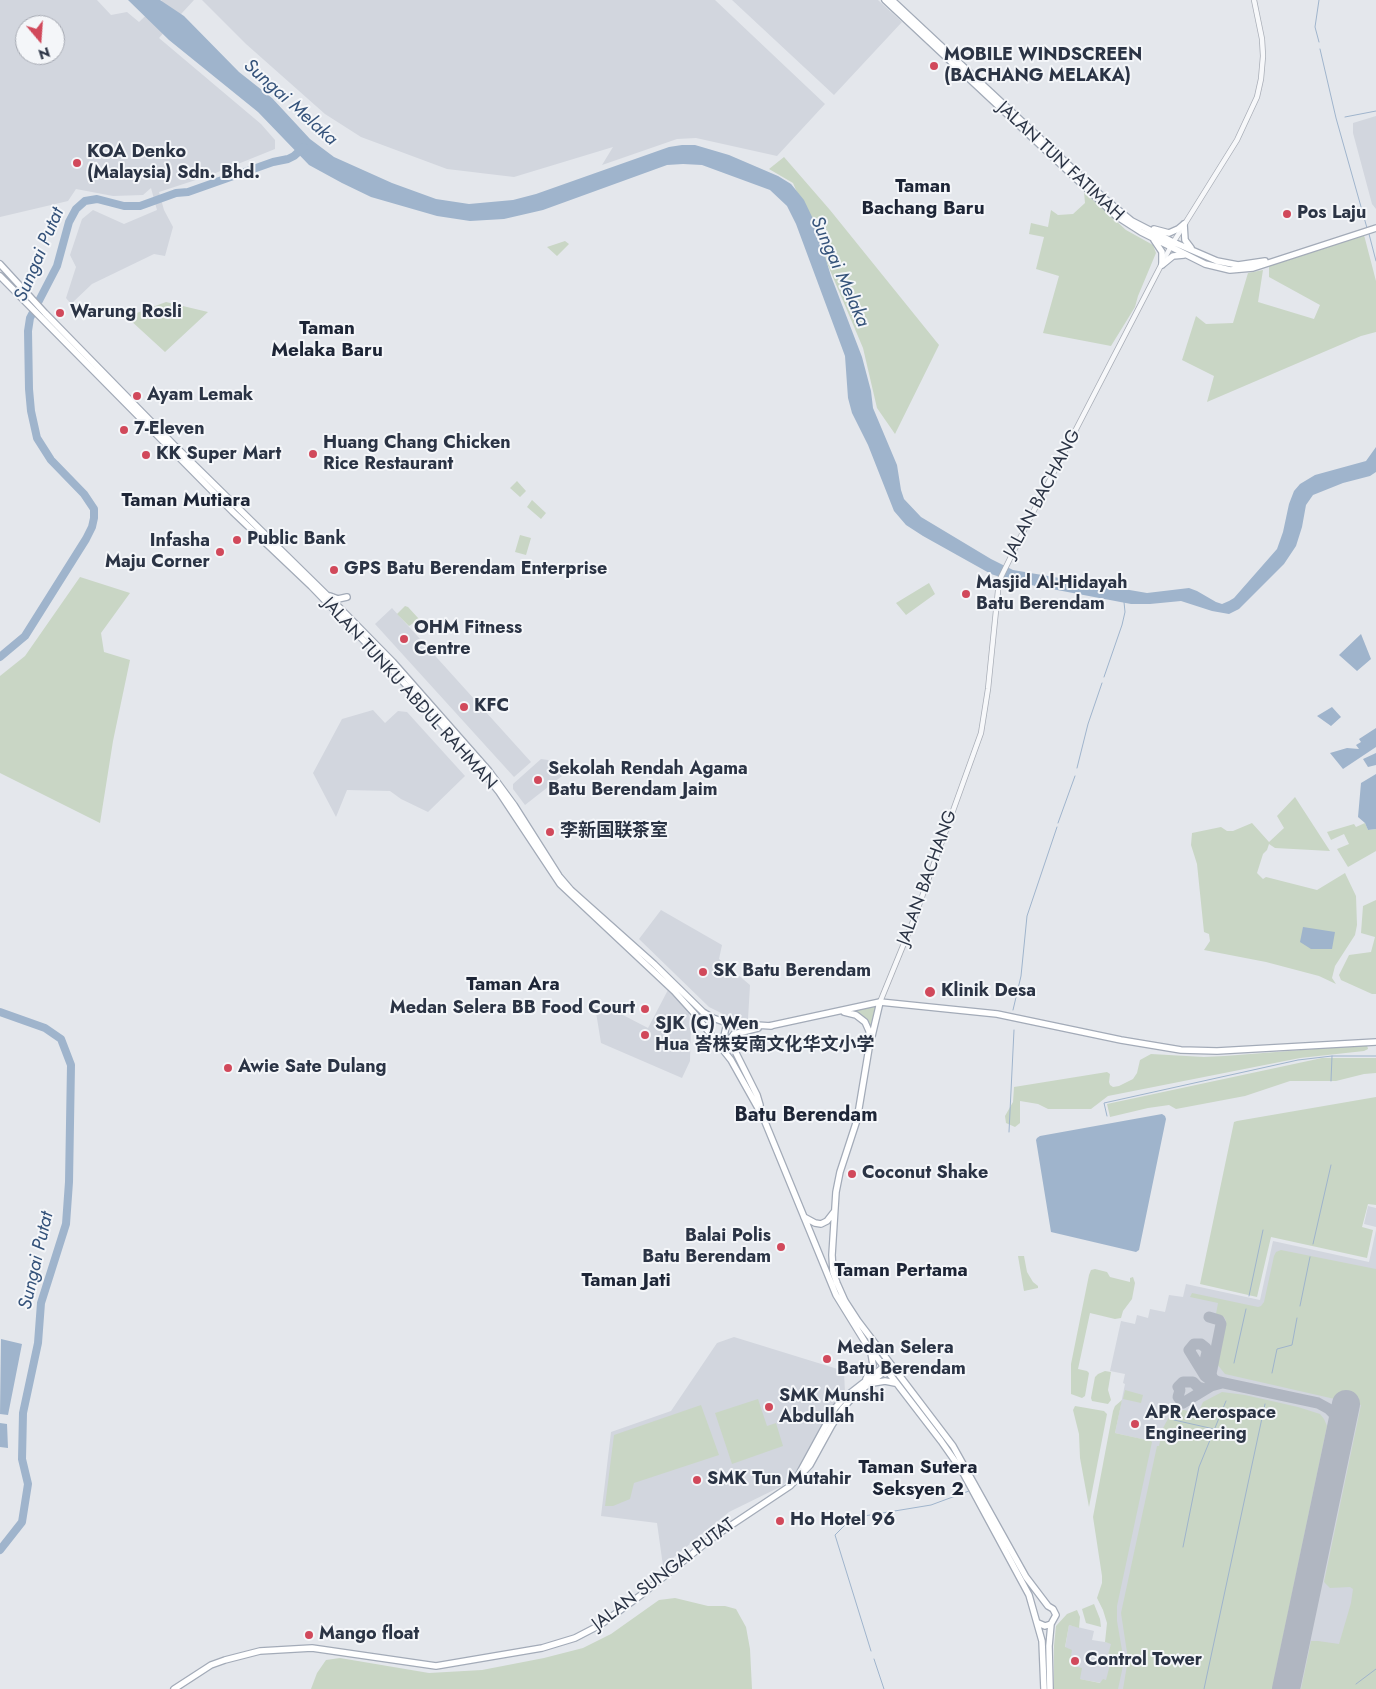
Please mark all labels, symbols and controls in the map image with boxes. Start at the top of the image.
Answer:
north arrow [15,15,65,65]
text: N [36,42,53,65]
place label: MOBILE WINDSCREEN (BACHANG MELAKA) [944,45,1142,88]
water label: Sungai Melaka [238,55,342,151]
marker: MOBILE WINDSCREEN (BACHANG MELAKA) [928,60,940,72]
street label: JALAN TUN FATIMAH [992,98,1128,226]
place label: KOA Denko (Malaysia) Sdn. Bhd. [87,142,260,184]
marker: KOA Denko (Malaysia) Sdn. Bhd. [71,157,83,169]
district label: Taman Bachang Baru [861,176,985,220]
place label: Pos Laju [1297,203,1366,225]
water label: Sungai Putat [10,205,70,305]
marker: Pos Laju [1281,208,1293,220]
water label: Sungai Melaka [804,213,874,331]
place label: Warung Rosli [70,302,182,324]
marker: Warung Rosli [54,307,66,319]
district label: Taman Melaka Baru [271,318,383,362]
place label: Ayam Lemak [147,385,253,407]
marker: Ayam Lemak [131,390,143,402]
place label: 7-Eleven [134,419,204,441]
marker: 7-Eleven [118,424,130,436]
street label: JALAN BACHANG [1000,426,1086,562]
place label: Huang Chang Chicken Rice Restaurant [323,433,511,476]
place label: KK Super Mart [156,444,281,466]
marker: Huang Chang Chicken Rice Restaurant [307,448,319,460]
marker: KK Super Mart [140,449,152,461]
district label: Taman Mutiara [122,490,250,512]
place label: Public Bank [247,529,346,551]
place label: Infasha Maju Corner [105,531,210,574]
marker: Public Bank [231,534,243,546]
marker: Infasha Maju Corner [214,546,226,558]
place label: GPS Batu Berendam Enterprise [344,559,607,581]
marker: GPS Batu Berendam Enterprise [328,564,340,576]
place label: Masjid Al-Hidayah Batu Berendam [976,573,1128,616]
marker: Masjid Al-Hidayah Batu Berendam [960,588,972,600]
street label: JALAN TUNKU ABDUL RAHMAN [317,594,501,794]
place label: OHM Fitness Centre [414,618,522,660]
marker: OHM Fitness Centre [398,633,410,645]
place label: KFC [474,696,509,718]
marker: KFC [458,701,470,713]
place label: Sekolah Rendah Agama Batu Berendam Jaim [548,759,748,802]
marker: Sekolah Rendah Agama Batu Berendam Jaim [532,774,544,786]
street label: JALAN BACHANG [894,808,962,948]
place label: 李新国联茶室 [560,821,668,843]
marker: 李新国联茶室 [544,826,556,838]
place label: SK Batu Berendam [713,961,871,983]
marker: SK Batu Berendam [697,966,709,978]
district label: Taman Ara [466,974,560,996]
place label: Klinik Desa [941,981,1036,1003]
marker: Klinik Desa [923,985,937,999]
place label: Medan Selera BB Food Court [390,998,635,1020]
marker: Medan Selera BB Food Court [639,1003,651,1015]
place label: SJK (C) Wen Hua 峇株安南文化华文小学 [655,1014,875,1056]
marker: SJK (C) Wen Hua 峇株安南文化华文小学 [639,1029,651,1041]
place label: Awie Sate Dulang [238,1057,387,1079]
marker: Awie Sate Dulang [222,1062,234,1074]
district label: Batu Berendam [734,1104,878,1128]
place label: Coconut Shake [862,1163,988,1185]
marker: Coconut Shake [846,1168,858,1180]
water label: Sungai Putat [15,1210,59,1312]
place label: Balai Polis Batu Berendam [642,1226,771,1268]
marker: Balai Polis Batu Berendam [775,1241,787,1253]
district label: Taman Pertama [834,1260,968,1282]
district label: Taman Jati [581,1270,671,1292]
place label: Medan Selera Batu Berendam [837,1338,966,1380]
marker: Medan Selera Batu Berendam [821,1353,833,1365]
place label: SMK Munshi Abdullah [779,1386,884,1428]
marker: SMK Munshi Abdullah [763,1401,775,1413]
place label: APR Aerospace Engineering [1145,1403,1276,1446]
marker: APR Aerospace Engineering [1129,1418,1141,1430]
district label: Taman Sutera Seksyen 2 [858,1457,978,1501]
place label: SMK Tun Mutahir [707,1469,851,1491]
marker: SMK Tun Mutahir [691,1474,703,1486]
place label: Ho Hotel 96 [790,1510,895,1532]
street label: JALAN SUNGAI PUTAT [588,1514,740,1636]
marker: Ho Hotel 96 [774,1515,786,1527]
place label: Mango float [319,1624,419,1646]
marker: Mango float [303,1629,315,1641]
place label: Control Tower [1085,1650,1202,1672]
marker: Control Tower [1069,1655,1081,1667]

